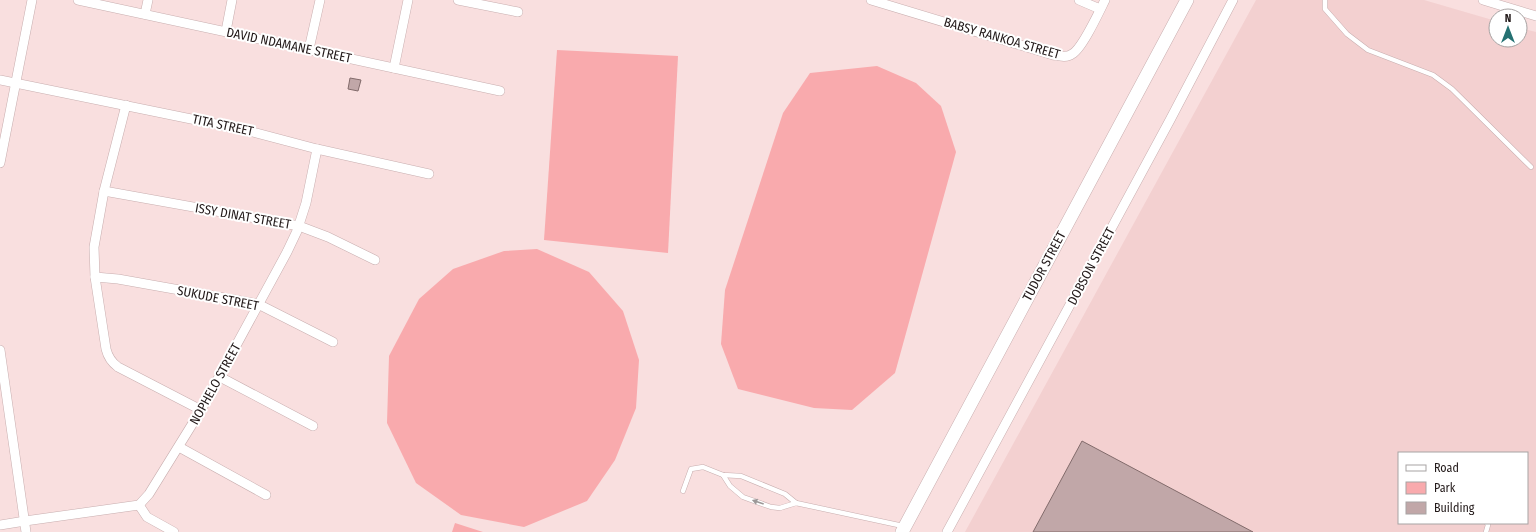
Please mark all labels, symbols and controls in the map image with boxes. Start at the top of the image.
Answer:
north arrow [1488,8,1528,48]
text: N [1505,12,1511,25]
street label: BABSY RANKOA STREET [942,14,1062,62]
street label: DAVID NDAMANE STREET [225,24,353,66]
street label: TITA STREET [191,111,255,139]
street label: ISSY DINAT STREET [194,200,292,232]
street label: DOBSON STREET [1064,225,1118,307]
street label: TUDOR STREET [1019,228,1069,304]
street label: SUKUDE STREET [176,283,260,313]
street label: NOPHELO STREET [186,341,244,427]
legend [1398,452,1528,524]
text: Road [1434,461,1459,475]
text: Park [1434,481,1456,495]
one-way arrow [752,499,764,505]
text: Building [1434,501,1475,515]

